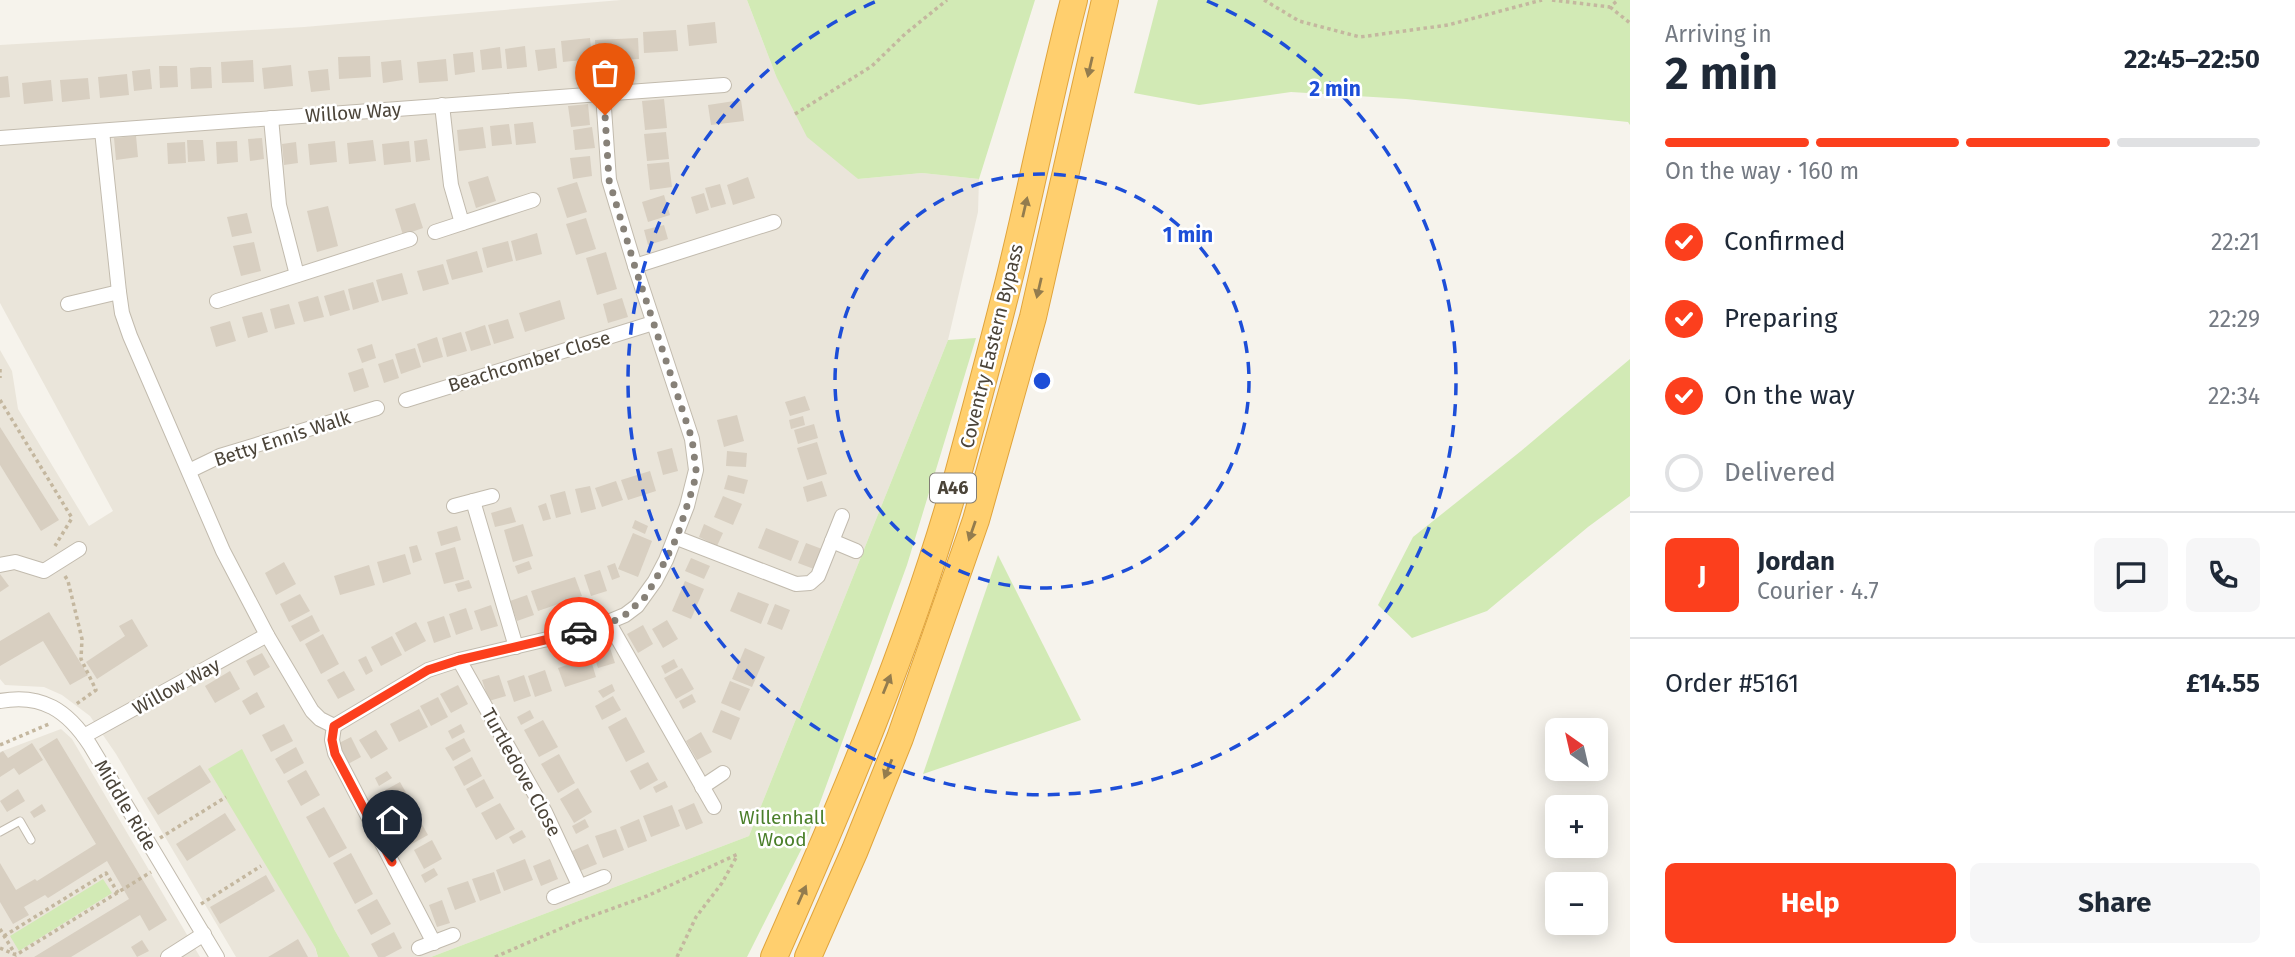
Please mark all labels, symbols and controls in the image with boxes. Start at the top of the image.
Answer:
text: Arriving in [1665,20,1772,48]
pin [575,43,635,115]
text: 22:45–22:50 [2124,44,2260,75]
text: 2 min [1665,46,1778,101]
icon: bag [586,54,624,92]
one-way arrow [1084,56,1095,78]
text: 2 min [1309,76,1361,102]
street label: Willow Way [304,98,403,127]
text: On the way · 160 m [1665,157,1859,185]
one-way arrow [1020,196,1031,218]
text: 1 min [1163,222,1213,248]
icon: check [1665,223,1703,261]
text: Confirmed [1724,226,1845,257]
text: 22:21 [2211,228,2260,256]
street label: Coventry Eastern Bypass [955,241,1028,451]
one-way arrow [1034,277,1045,299]
icon: check [1665,300,1703,338]
text: Preparing [1724,303,1837,334]
text: 22:29 [2208,305,2260,333]
street label: Beachcomber Close [445,326,613,397]
centre of rings [1030,369,1054,393]
icon: check [1665,377,1703,415]
text: On the way [1724,380,1855,411]
text: 22:34 [2208,382,2260,410]
street label: Betty Ennis Walk [211,406,353,471]
text: Delivered [1724,457,1836,488]
road number: A46 [930,474,976,502]
one-way arrow [966,521,977,542]
button: chat [2094,538,2168,612]
button: phone [2186,538,2260,612]
text: Jordan [1757,546,1835,577]
text: J [1698,560,1706,591]
text: Courier · 4.7 [1757,577,1879,605]
courier [544,597,614,667]
icon: car [560,613,598,651]
street label: Willow Way [129,653,225,720]
text: Order #5161 [1665,668,1799,699]
text: £14.55 [2186,668,2260,699]
one-way arrow [882,673,893,694]
street label: Turtledove Close [477,704,566,840]
north arrow [1545,718,1608,780]
map controls [1545,718,1608,935]
street label: Middle Ride [89,755,162,855]
one-way arrow [882,758,893,779]
pin [362,790,422,862]
button: + [1545,795,1608,858]
icon: home [373,801,411,839]
park label: Willenhall Wood [739,806,825,851]
button: Help [1665,863,1956,943]
button: Share [1970,863,2260,943]
button: − [1545,872,1608,935]
one-way arrow [797,884,808,905]

